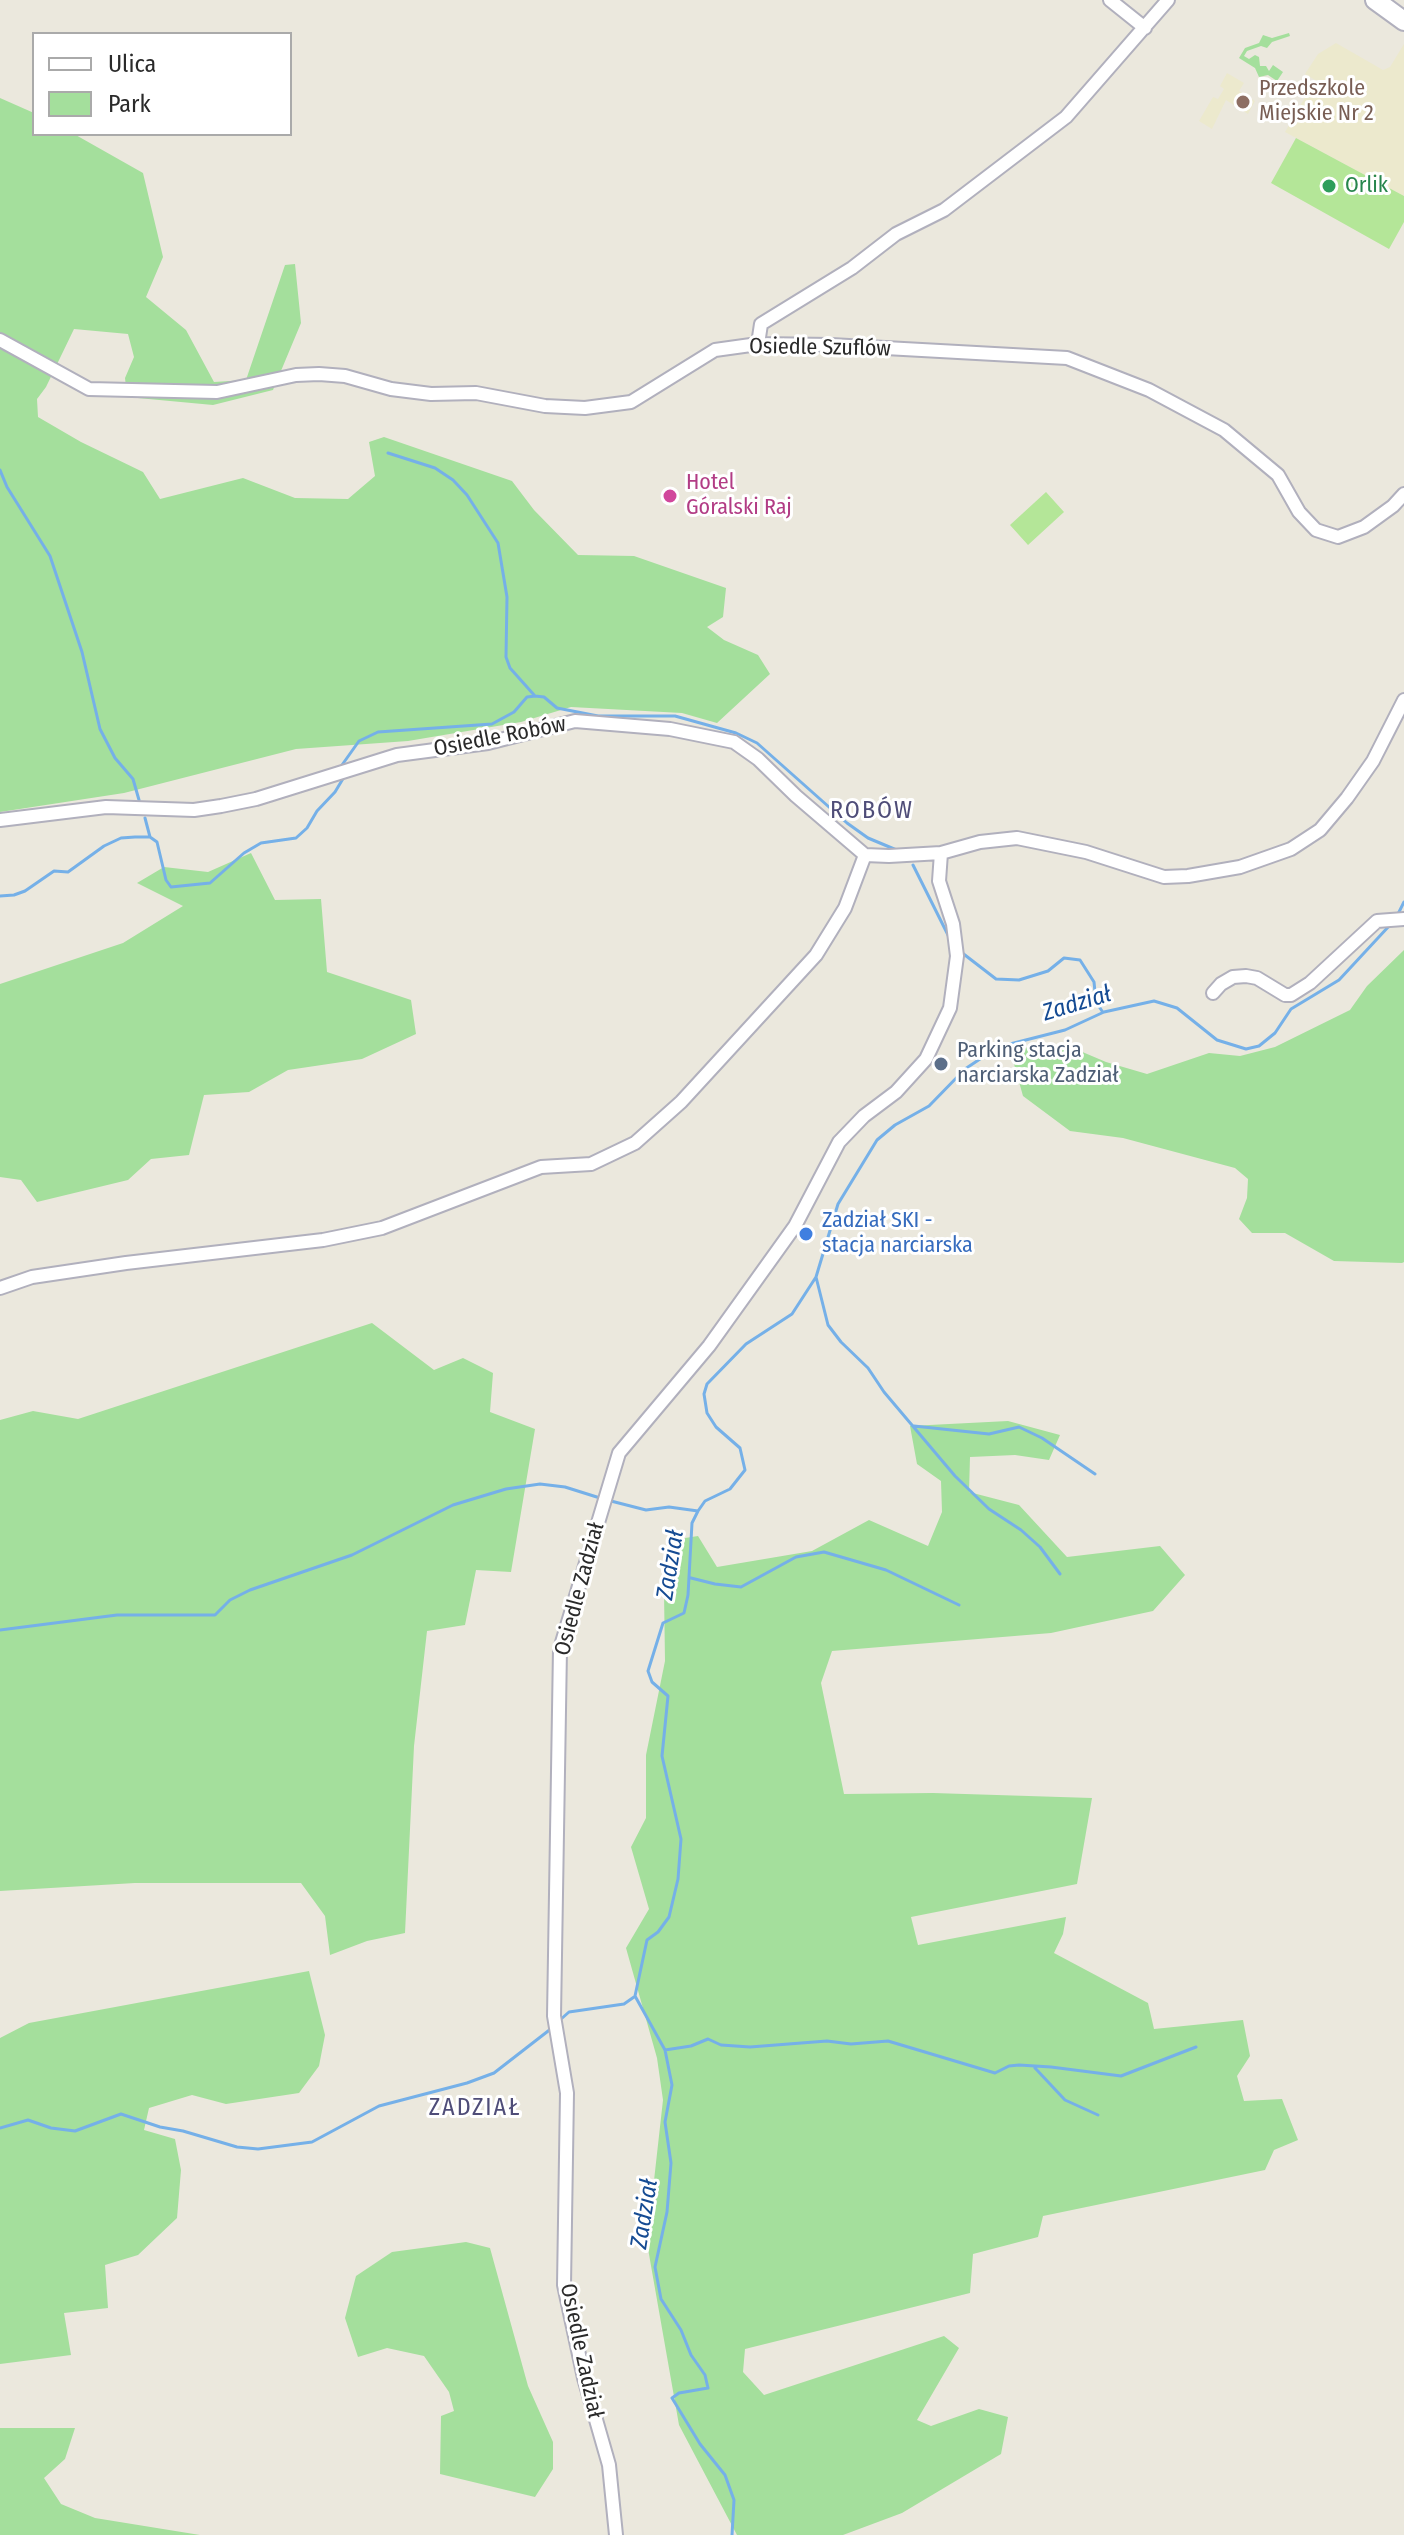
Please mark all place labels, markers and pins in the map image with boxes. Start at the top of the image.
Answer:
place label: Przedszkole Miejskie Nr 2 [1259,76,1374,128]
marker: Przedszkole Miejskie Nr 2 [1234,93,1252,111]
place label: Orlik [1345,173,1388,199]
marker: Orlik [1320,177,1338,195]
place label: Hotel Góralski Raj [686,470,792,522]
marker: Hotel Góralski Raj [661,487,679,505]
place label: Parking stacja narciarska Zadział [957,1038,1119,1090]
marker: Parking stacja narciarska Zadział [932,1055,950,1073]
place label: Zadział SKI - stacja narciarska [822,1208,973,1260]
marker: Zadział SKI - stacja narciarska [797,1225,815,1243]

